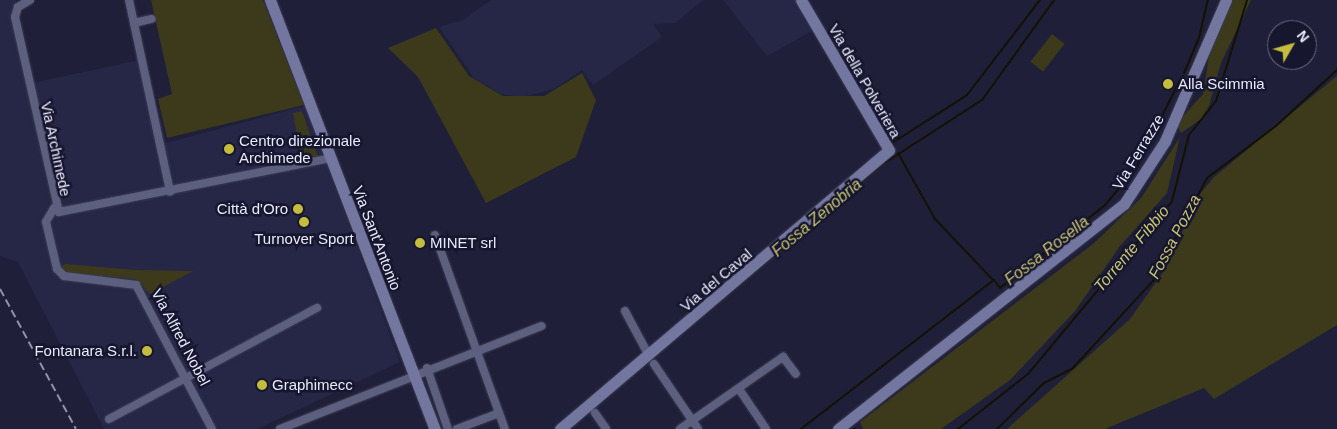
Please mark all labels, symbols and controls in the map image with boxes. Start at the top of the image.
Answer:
north arrow [1267,20,1317,70]
street label: Via della Polveriera [825,21,905,141]
text: N [1294,27,1312,45]
place label: Alla Scimmia [1178,75,1265,93]
marker: Alla Scimmia [1162,78,1174,90]
street label: Via Archimede [37,100,75,198]
street label: Via Ferrazze [1108,111,1168,193]
place label: Centro direzionale Archimede [239,131,361,166]
marker: Centro direzionale Archimede [223,143,235,155]
water label: Fossa Zenobria [768,175,866,261]
street label: Via Sant'Antonio [349,183,405,293]
water label: Fossa Pozza [1145,192,1205,282]
place label: Città d'Oro [217,200,288,218]
water label: Torrente Fibbio [1090,202,1174,296]
marker: Città d'Oro [292,203,304,215]
water label: Fossa Rosella [1001,212,1093,290]
marker: Turnover Sport [298,216,310,228]
place label: Turnover Sport [254,230,354,248]
place label: MINET srl [430,234,497,252]
marker: MINET srl [414,237,426,249]
street label: Via del Caval [676,245,756,315]
street label: Via Alfred Nobel [148,285,214,389]
place label: Fontanara S.r.l. [34,342,137,360]
marker: Fontanara S.r.l. [141,345,153,357]
place label: Graphimecc [272,376,353,394]
marker: Graphimecc [256,379,268,391]

